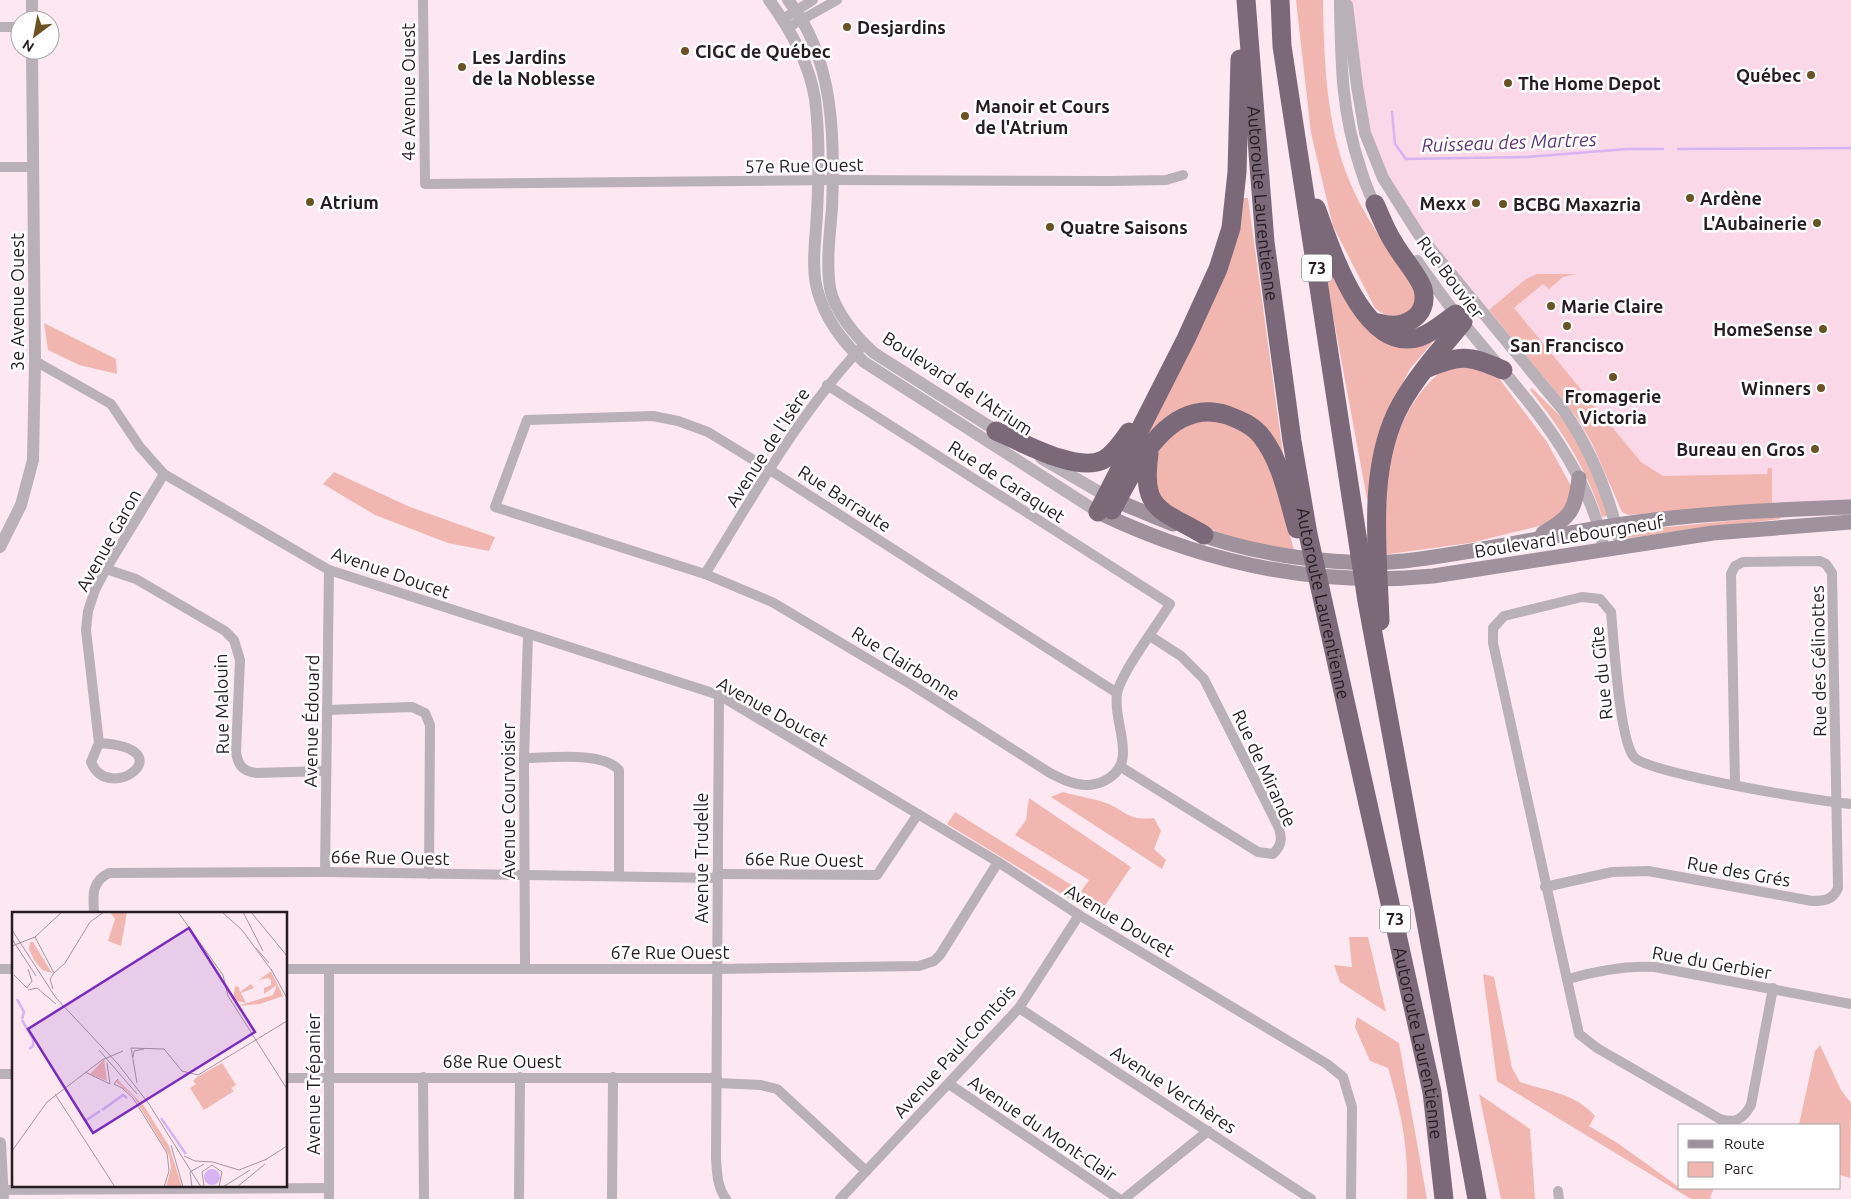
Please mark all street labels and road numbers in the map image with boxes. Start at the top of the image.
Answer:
street label: 4e Avenue Ouest [398,23,418,161]
street label: Autoroute Laurentienne [1244,105,1283,302]
street label: 57e Rue Ouest [744,154,864,176]
street label: Rue Bouvier [1414,232,1488,322]
street label: 3e Avenue Ouest [7,233,27,371]
road number: 73 [1302,254,1332,282]
street label: Boulevard de l'Atrium [879,327,1037,439]
street label: Avenue de l'Isère [721,384,813,510]
street label: Rue de Caraquet [945,436,1069,526]
street label: Rue Barraute [795,461,895,535]
street label: Avenue Garon [72,485,144,595]
street label: Autoroute Laurentienne [1294,506,1354,701]
street label: Boulevard Lebourgneuf [1473,511,1665,561]
street label: Avenue Doucet [329,542,453,602]
street label: Rue des Gélinottes [1807,585,1829,737]
street label: Rue Clairbonne [848,622,964,704]
street label: Rue du Gîte [1586,625,1616,721]
street label: Rue Malouin [210,654,232,754]
street label: Avenue Édouard [299,655,322,787]
street label: Avenue Doucet [714,672,832,750]
street label: Rue de Mirande [1229,706,1301,830]
street label: Avenue Courvoisier [498,723,518,879]
street label: Avenue Trudelle [691,792,711,924]
street label: 66e Rue Ouest [330,846,450,868]
street label: 66e Rue Ouest [744,848,864,870]
street label: Rue des Grés [1686,852,1792,890]
street label: Avenue Doucet [1062,880,1178,960]
road number: 73 [1380,906,1410,932]
street label: 67e Rue Ouest [611,942,729,962]
street label: Rue du Gerbier [1651,942,1773,982]
street label: Autoroute Laurentienne [1390,945,1447,1140]
street label: Avenue Paul-Comtois [889,980,1019,1121]
street label: Avenue Trépanier [303,1013,323,1155]
street label: Avenue Verchères [1108,1041,1241,1137]
street label: 68e Rue Ouest [443,1051,561,1071]
street label: Avenue du Mont-Clair [965,1071,1121,1185]

